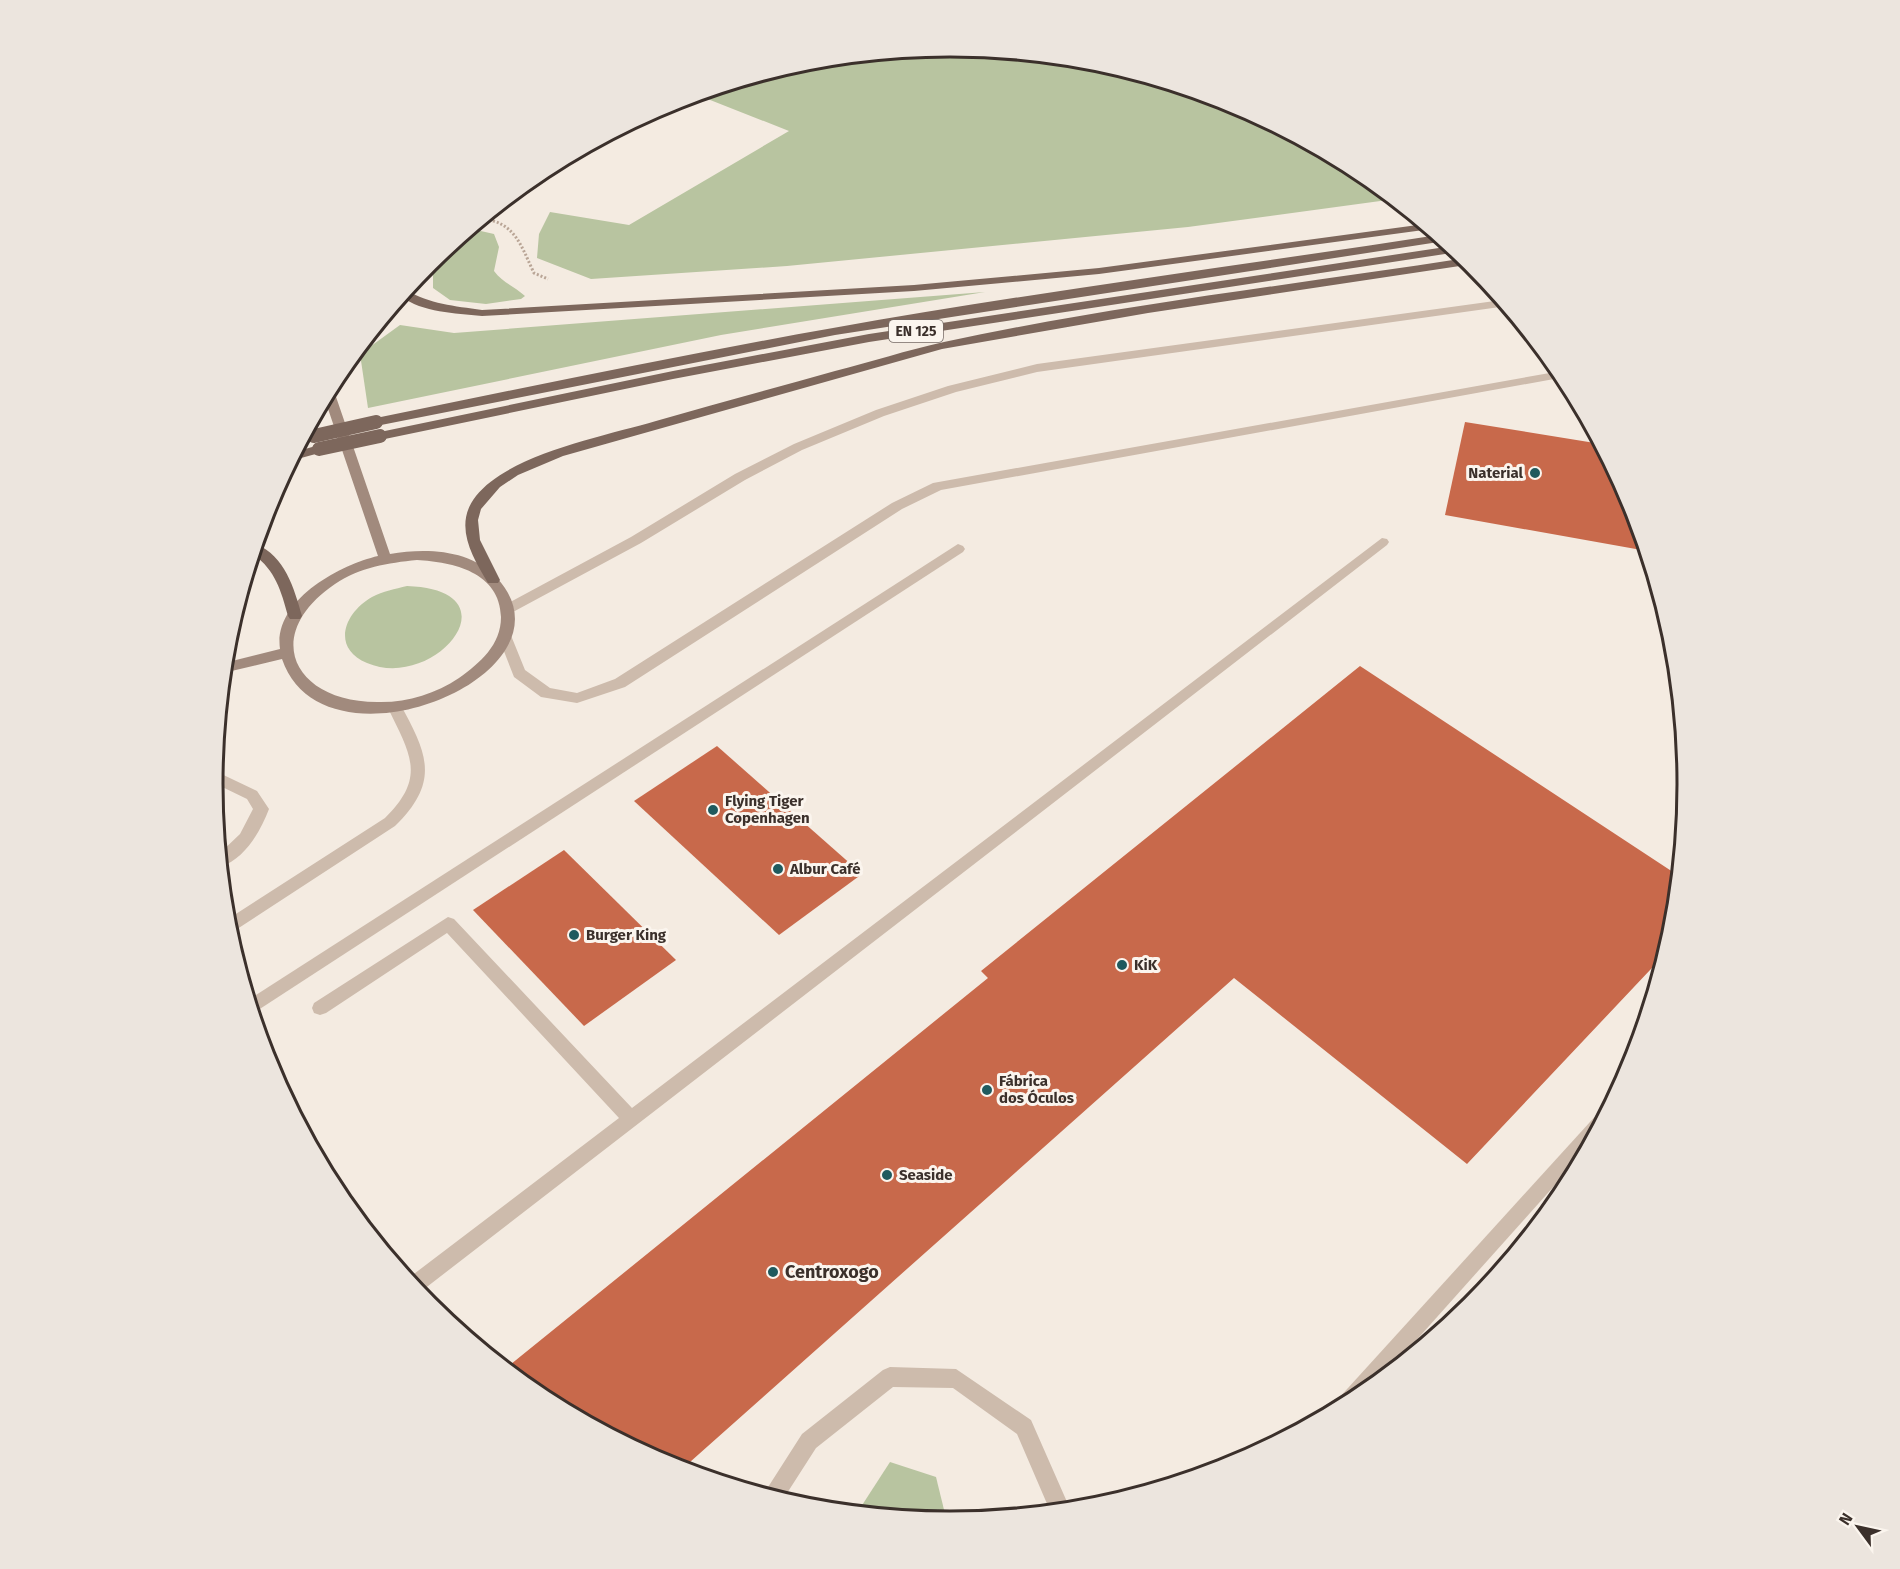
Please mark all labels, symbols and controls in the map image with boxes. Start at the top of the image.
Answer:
road number: EN 125 [889,320,943,342]
place label: Naterial [1468,464,1524,482]
marker: Naterial [1528,466,1542,480]
place label: Flying Tiger Copenhagen [725,792,810,827]
marker: Flying Tiger Copenhagen [706,803,720,817]
place label: Albur Café [789,860,861,878]
marker: Albur Café [771,862,785,876]
place label: Burger King [586,926,667,944]
marker: Burger King [567,928,581,942]
place label: KiK [1134,956,1158,974]
marker: KiK [1115,958,1129,972]
place label: Fábrica dos Óculos [999,1072,1074,1107]
marker: Fábrica dos Óculos [980,1083,994,1097]
place label: Seaside [899,1166,953,1184]
marker: Seaside [880,1168,894,1182]
place label: Centroxogo [785,1261,879,1283]
marker: Centroxogo [766,1265,780,1279]
north arrow [1828,1497,1888,1557]
text: N [1835,1509,1857,1529]

